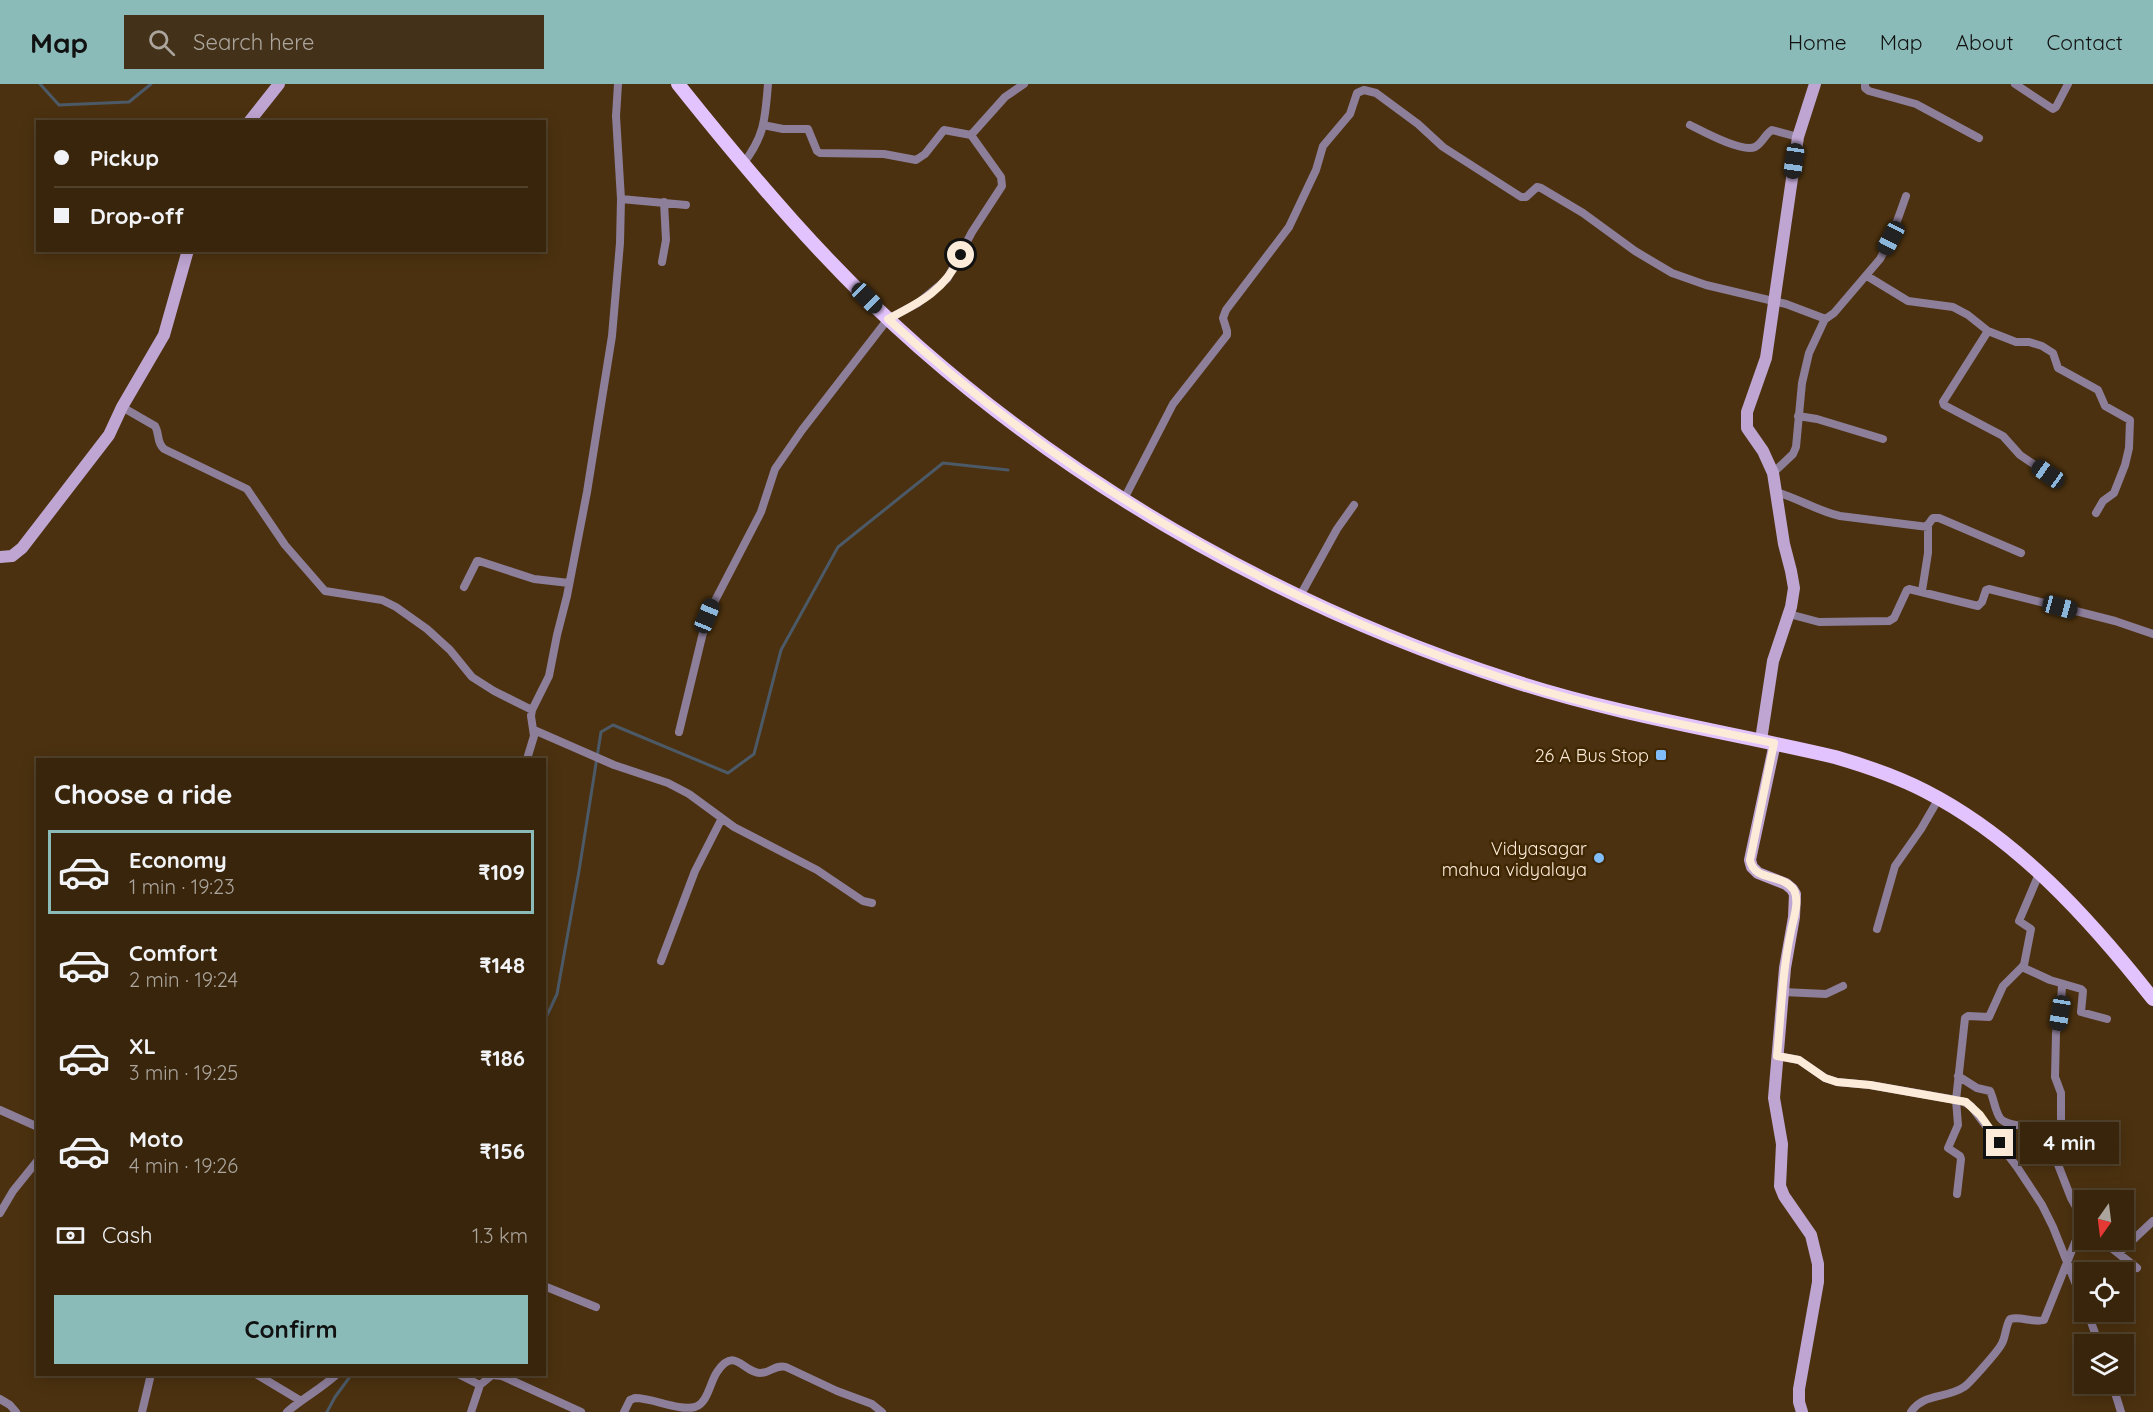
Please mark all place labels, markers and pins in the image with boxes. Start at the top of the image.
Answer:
place label: 26 A Bus Stop [1535,744,1649,767]
marker: 26 A Bus Stop [1654,748,1668,762]
place label: Vidyasagar mahua vidyalaya [1442,837,1587,881]
marker: Vidyasagar mahua vidyalaya [1592,851,1606,865]

